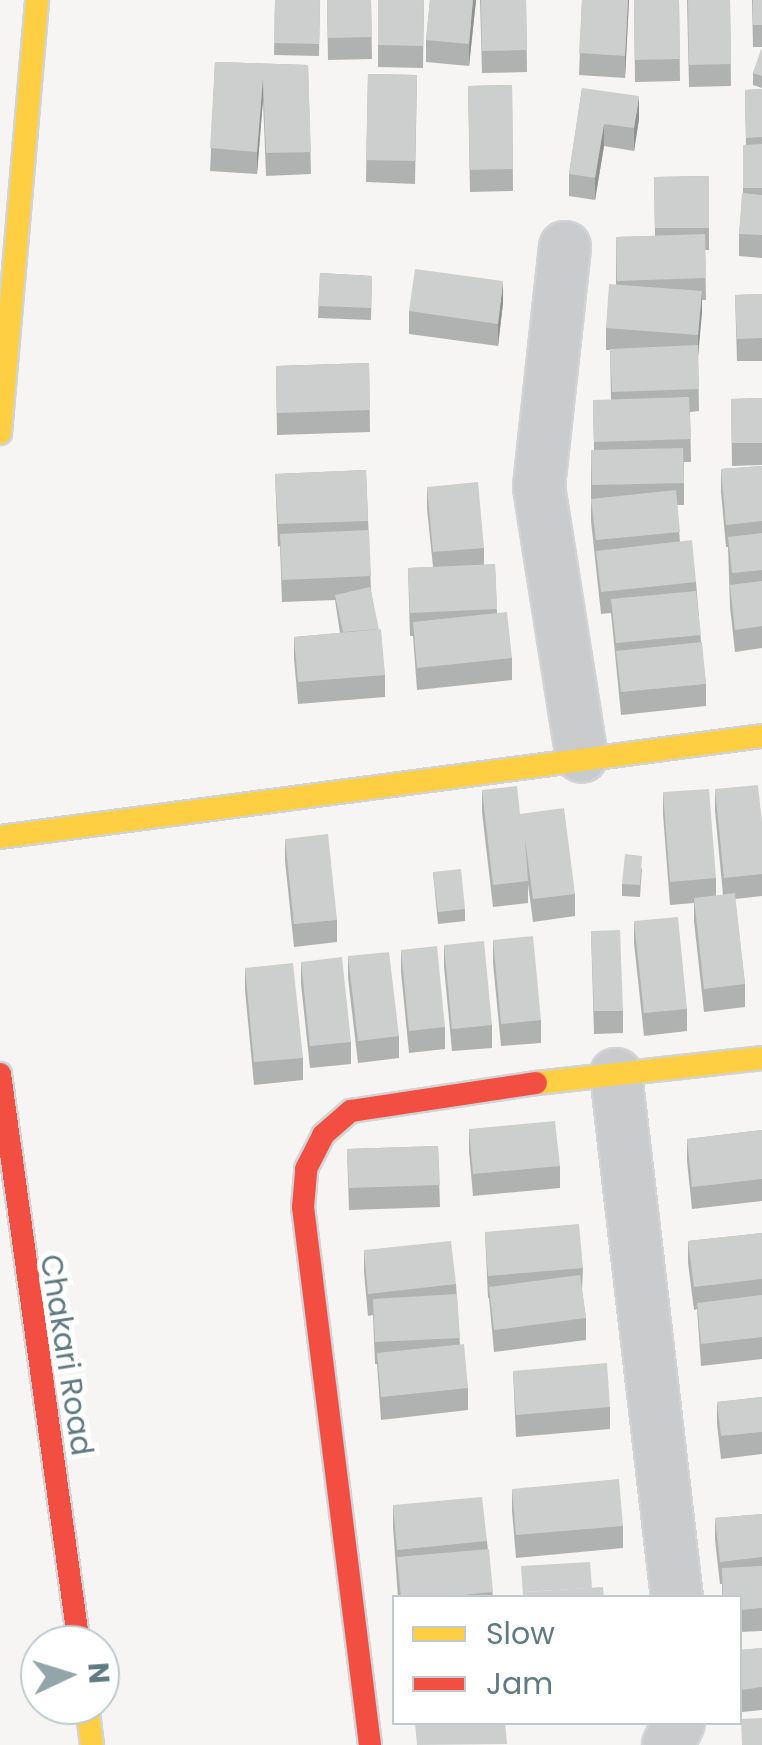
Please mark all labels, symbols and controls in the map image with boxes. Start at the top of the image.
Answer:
street label: Chakari Road [32,1252,100,1458]
legend [392,1595,742,1725]
text: Slow [486,1612,555,1655]
north arrow [20,1625,120,1725]
text: N [78,1661,119,1685]
text: Jam [486,1662,553,1705]

